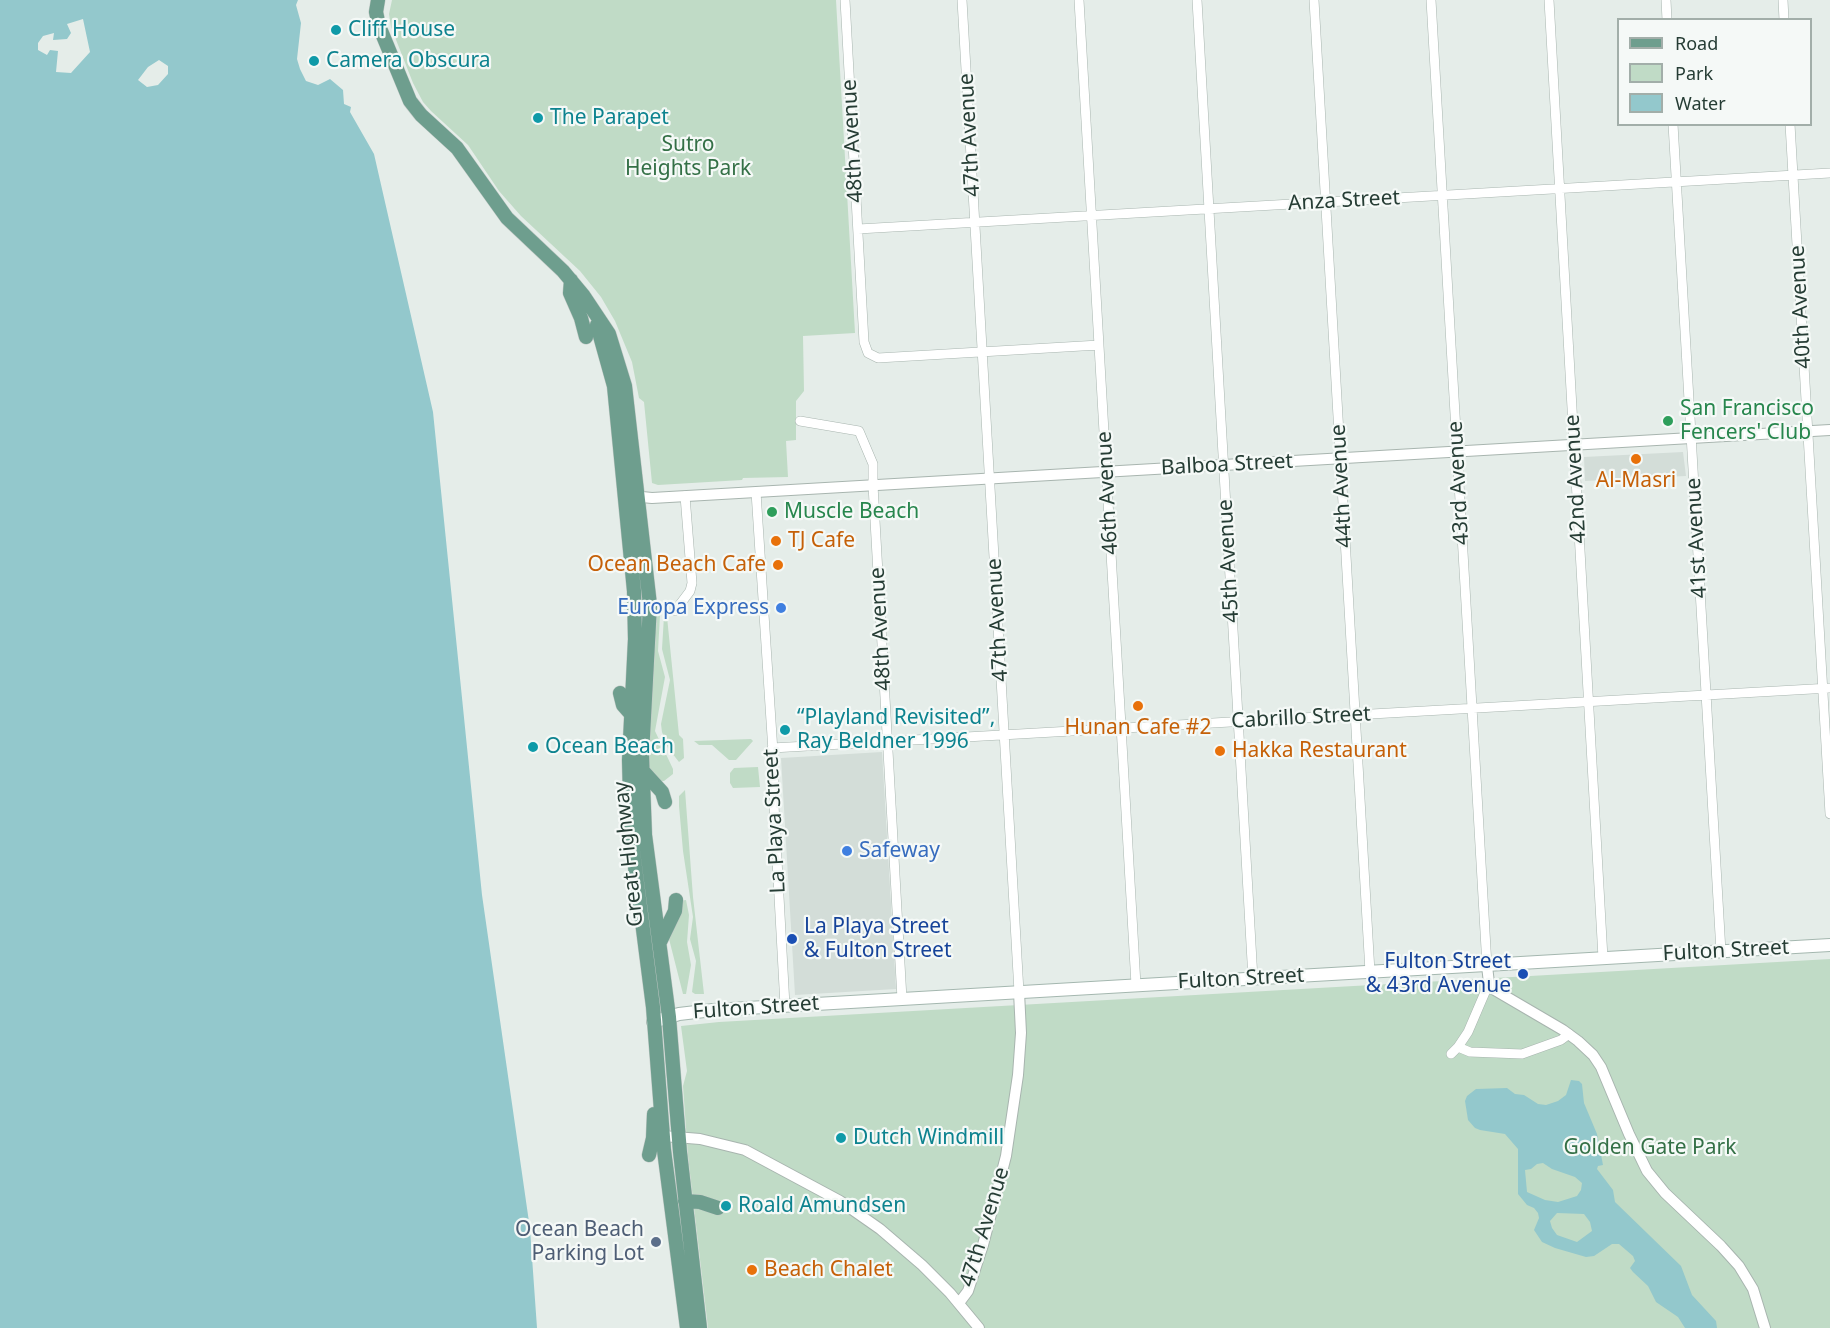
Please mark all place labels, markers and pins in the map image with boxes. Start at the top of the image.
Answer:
place label: Cliff House [348,17,455,43]
marker: Cliff House [329,23,343,37]
place label: Camera Obscura [326,48,490,74]
marker: Camera Obscura [307,54,321,68]
place label: The Parapet [550,105,669,131]
marker: The Parapet [531,111,545,125]
place label: San Francisco Fencers' Club [1680,396,1814,446]
marker: San Francisco Fencers' Club [1661,414,1675,428]
marker: Al-Masri [1629,452,1643,466]
place label: Al-Masri [1596,468,1676,494]
place label: Muscle Beach [784,499,919,525]
marker: Muscle Beach [765,505,779,519]
place label: TJ Cafe [788,528,855,554]
marker: TJ Cafe [769,534,783,548]
place label: Ocean Beach Cafe [588,552,766,578]
marker: Ocean Beach Cafe [771,558,785,572]
place label: Europa Express [617,595,769,621]
marker: Europa Express [774,601,788,615]
marker: Hunan Cafe #2 [1131,699,1145,713]
place label: “Playland Revisited”, Ray Beldner 1996 [797,705,995,755]
place label: Hunan Cafe #2 [1065,715,1211,741]
marker: “Playland Revisited”, Ray Beldner 1996 [778,723,792,737]
place label: Ocean Beach [545,734,674,760]
place label: Hakka Restaurant [1232,738,1407,764]
marker: Ocean Beach [526,740,540,754]
marker: Hakka Restaurant [1213,744,1227,758]
place label: Safeway [859,838,940,864]
marker: Safeway [840,844,854,858]
place label: La Playa Street & Fulton Street [804,914,951,964]
marker: La Playa Street & Fulton Street [785,932,799,946]
place label: Fulton Street & 43rd Avenue [1366,949,1511,999]
marker: Fulton Street & 43rd Avenue [1516,967,1530,981]
place label: Dutch Windmill [853,1125,1004,1151]
marker: Dutch Windmill [834,1131,848,1145]
place label: Roald Amundsen [738,1193,906,1219]
marker: Roald Amundsen [719,1199,733,1213]
place label: Ocean Beach Parking Lot [515,1217,644,1267]
marker: Ocean Beach Parking Lot [649,1235,663,1249]
place label: Beach Chalet [764,1257,893,1283]
marker: Beach Chalet [745,1263,759,1277]

